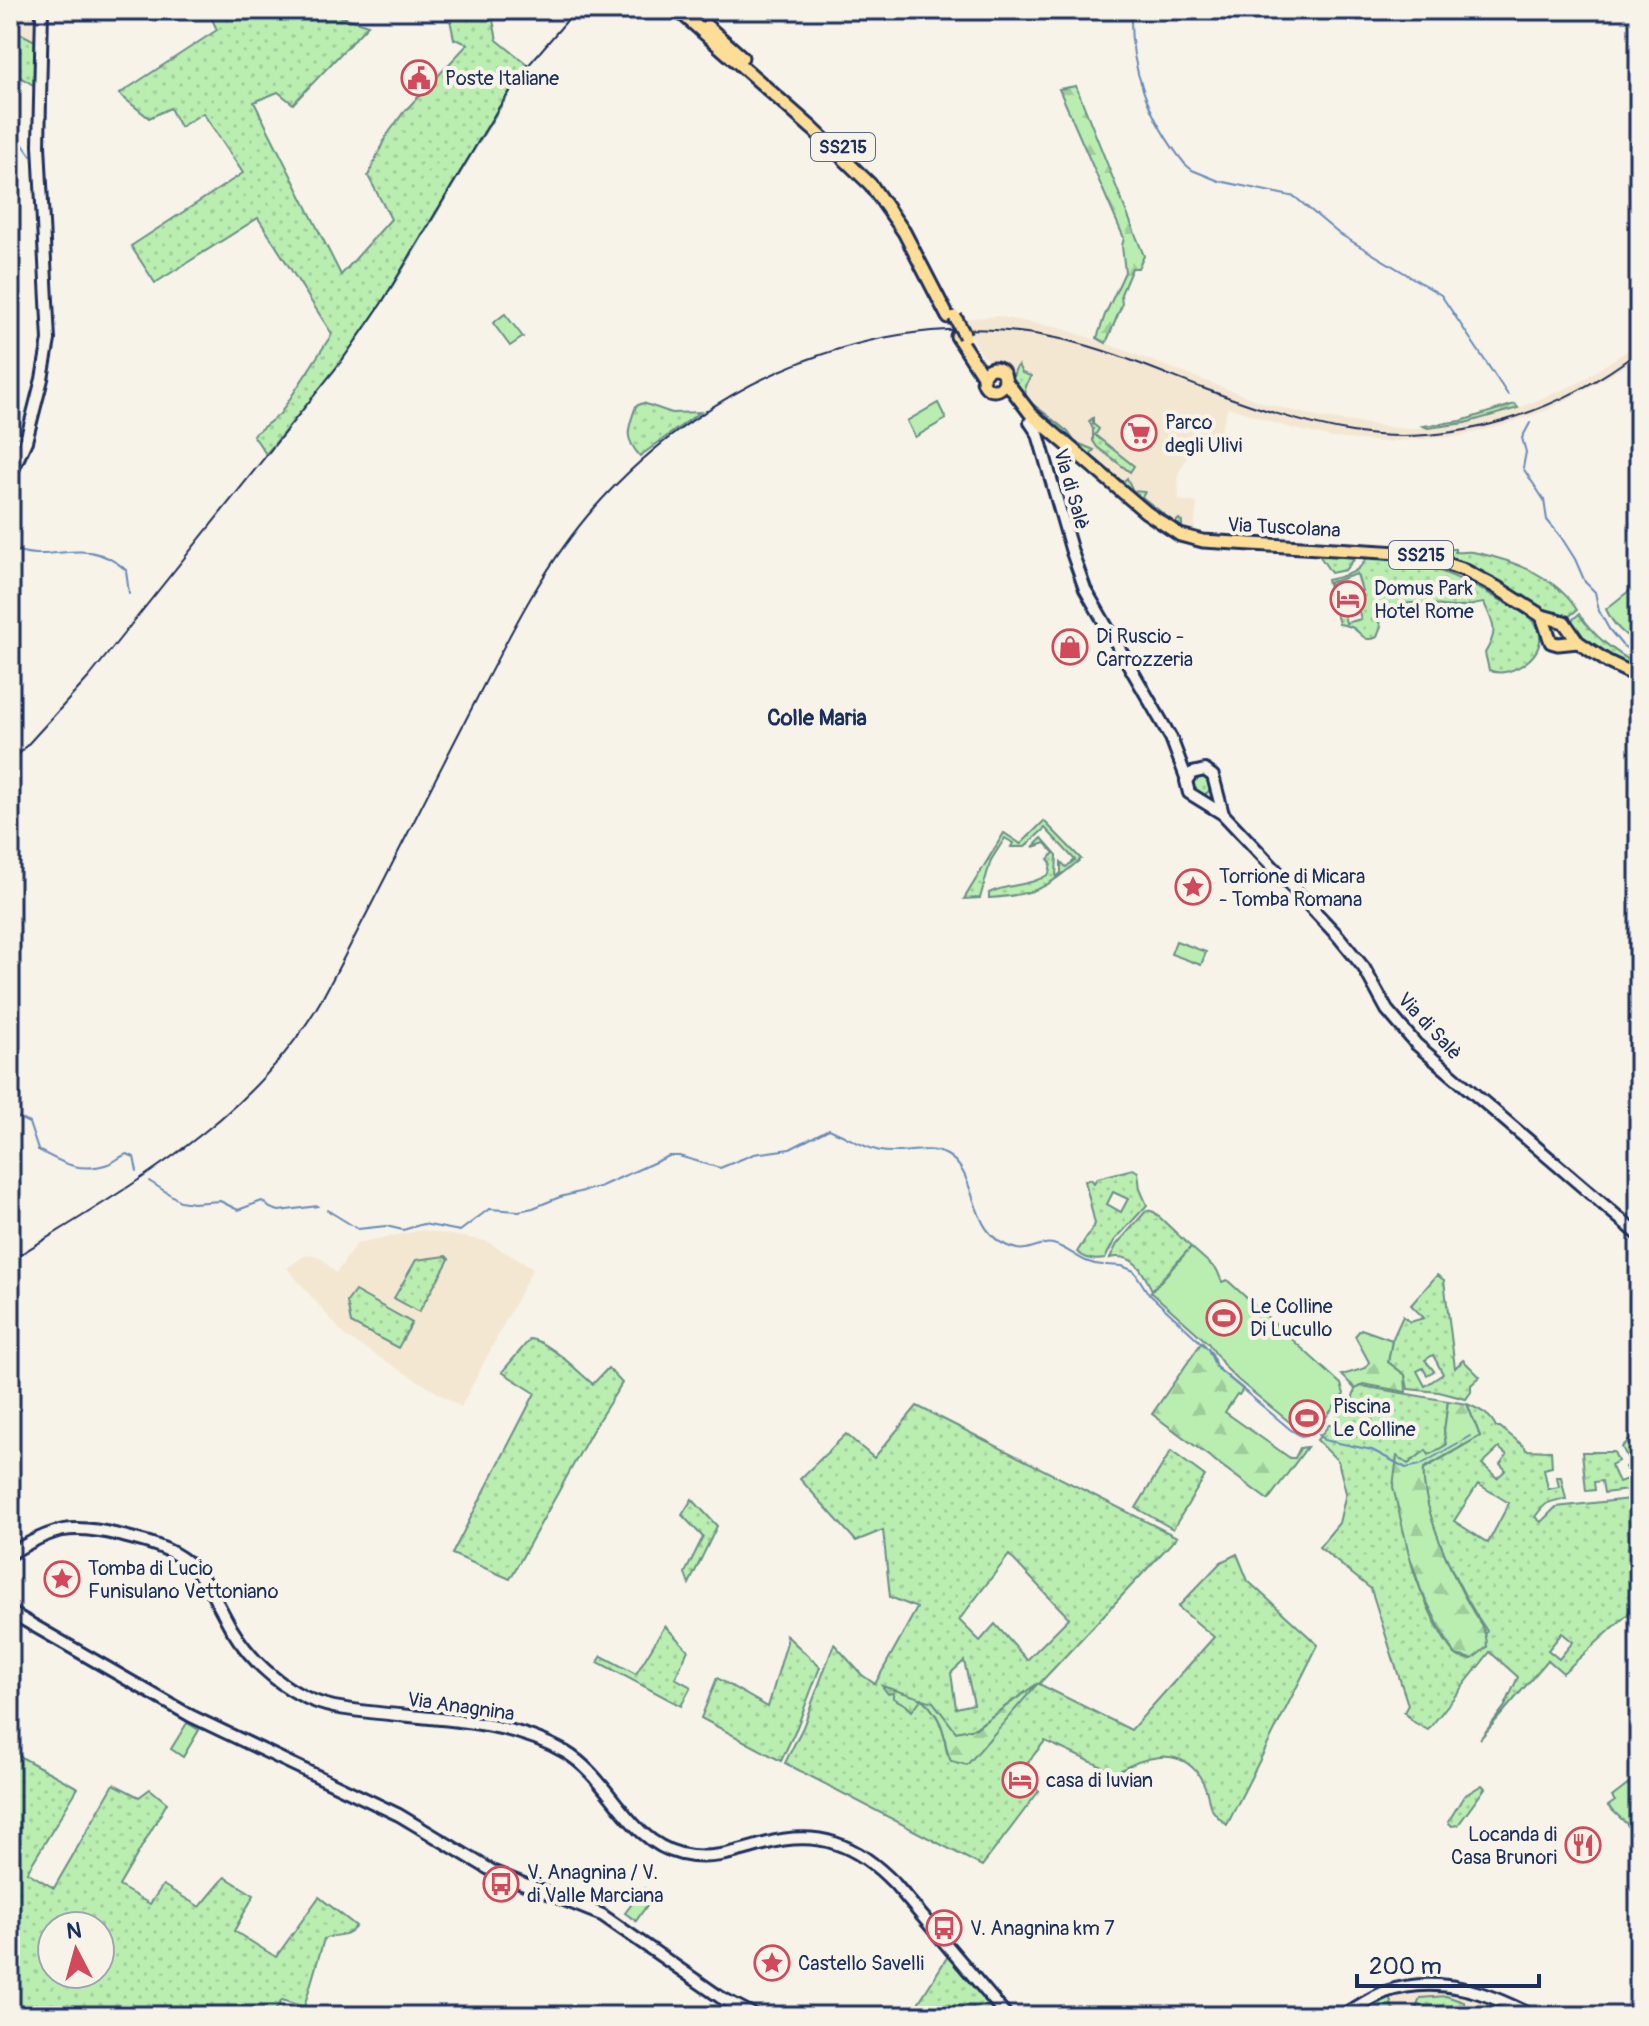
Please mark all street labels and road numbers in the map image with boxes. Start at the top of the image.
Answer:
road number: SS215 [811,133,875,161]
street label: Via di Salè [1048,446,1095,533]
street label: Via Tuscolana [1227,512,1341,543]
road number: SS215 [1389,541,1453,569]
street label: Via di Salè [1392,987,1467,1065]
street label: Via Anagnina [406,1687,516,1726]

